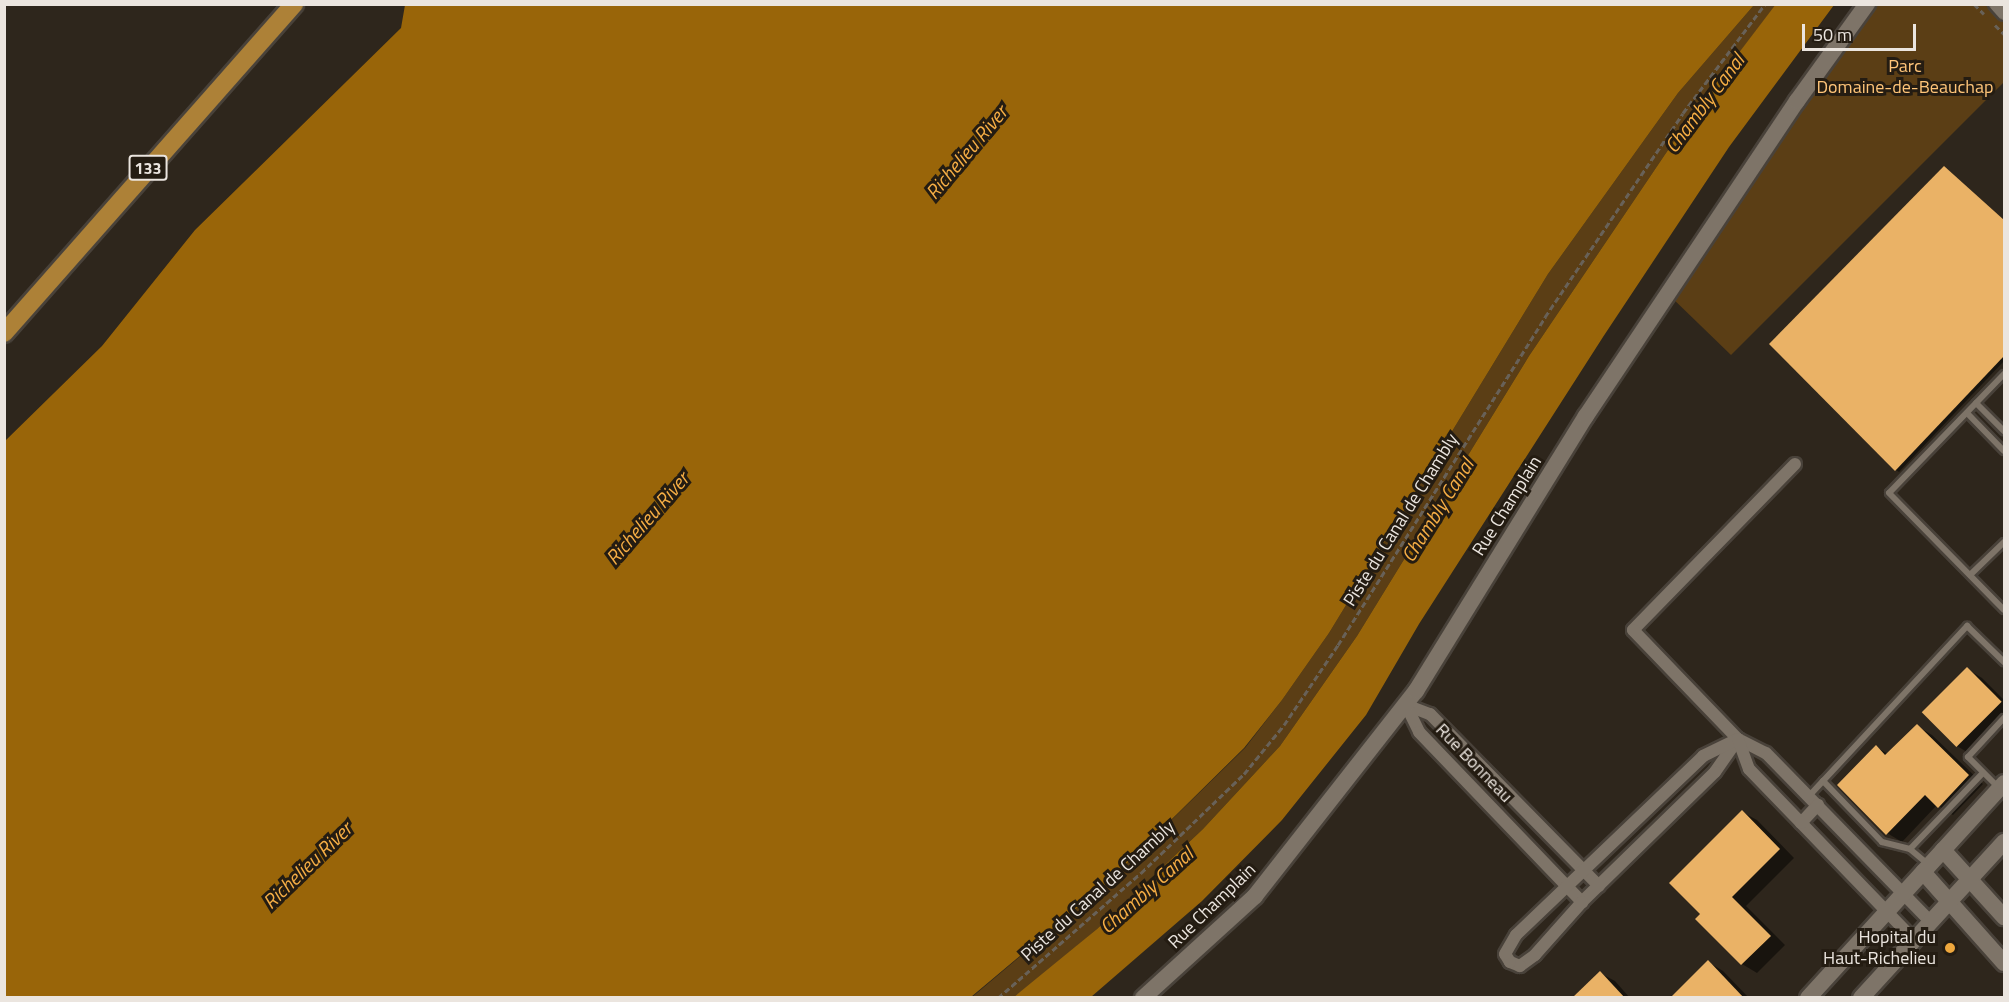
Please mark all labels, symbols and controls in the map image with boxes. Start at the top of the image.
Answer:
scale bar [1805,12,1919,50]
text: 50 m [1813,21,1852,48]
water label: Chambly Canal [1659,49,1749,157]
park label: Parc Domaine-de-Beauchap [1816,56,1994,98]
water label: Richelieu River [920,100,1012,204]
road number: 133 [128,155,168,181]
street label: Piste du Canal de Chambly [1339,430,1463,610]
street label: Rue Champlain [1468,452,1546,560]
water label: Chambly Canal [1396,454,1478,566]
water label: Richelieu River [600,467,694,569]
street label: Rue Bonneau [1431,719,1517,807]
street label: Piste du Canal de Chambly [1017,816,1179,966]
water label: Richelieu River [257,817,357,913]
water label: Chambly Canal [1094,842,1198,938]
street label: Rue Champlain [1164,859,1260,953]
place label: Hopital du Haut-Richelieu [1823,927,1936,970]
marker: Hopital du Haut-Richelieu [1941,939,1959,957]

